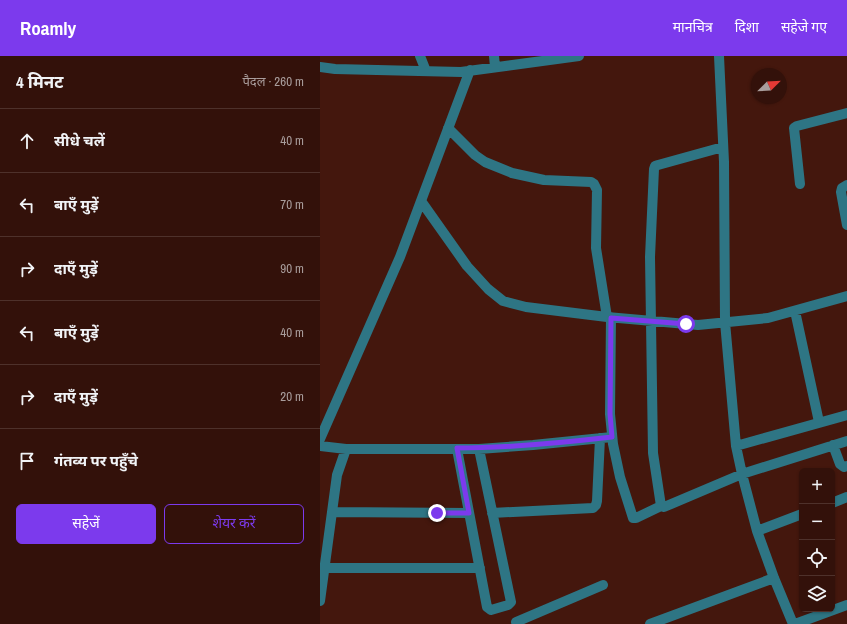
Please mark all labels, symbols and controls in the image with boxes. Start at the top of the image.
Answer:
text: Roamly [20,15,76,41]
text: मानचित्र [673,18,713,36]
text: दिशा [735,18,759,36]
text: सहेजे गए [781,18,827,36]
north arrow [751,68,787,104]
text: 4 मिनट [16,70,63,93]
text: पैदल · 260 m [242,73,304,90]
icon: ahead [16,130,38,152]
text: सीधे चलें [54,130,105,151]
text: 40 m [280,132,304,149]
icon: left [16,194,38,216]
text: बाएँ मुड़ें [54,194,99,215]
text: 70 m [280,196,304,213]
icon: right [16,258,38,280]
text: दाएँ मुड़ें [54,258,98,279]
text: 90 m [280,260,304,277]
route start [677,315,695,333]
icon: left [16,322,38,344]
text: बाएँ मुड़ें [54,322,99,343]
text: 40 m [280,324,304,341]
icon: right [16,386,38,408]
text: दाएँ मुड़ें [54,386,98,407]
text: 20 m [280,388,304,405]
icon: arrive [16,450,38,472]
text: गंतव्य पर पहुँचे [54,450,138,471]
map controls [799,468,835,612]
button: + [799,468,835,504]
button: सहेजें [16,504,156,544]
button: शेयर करें [164,504,304,544]
route end [428,504,446,522]
button: − [799,504,835,540]
button: locate [799,540,835,576]
button: layers [799,576,835,612]

